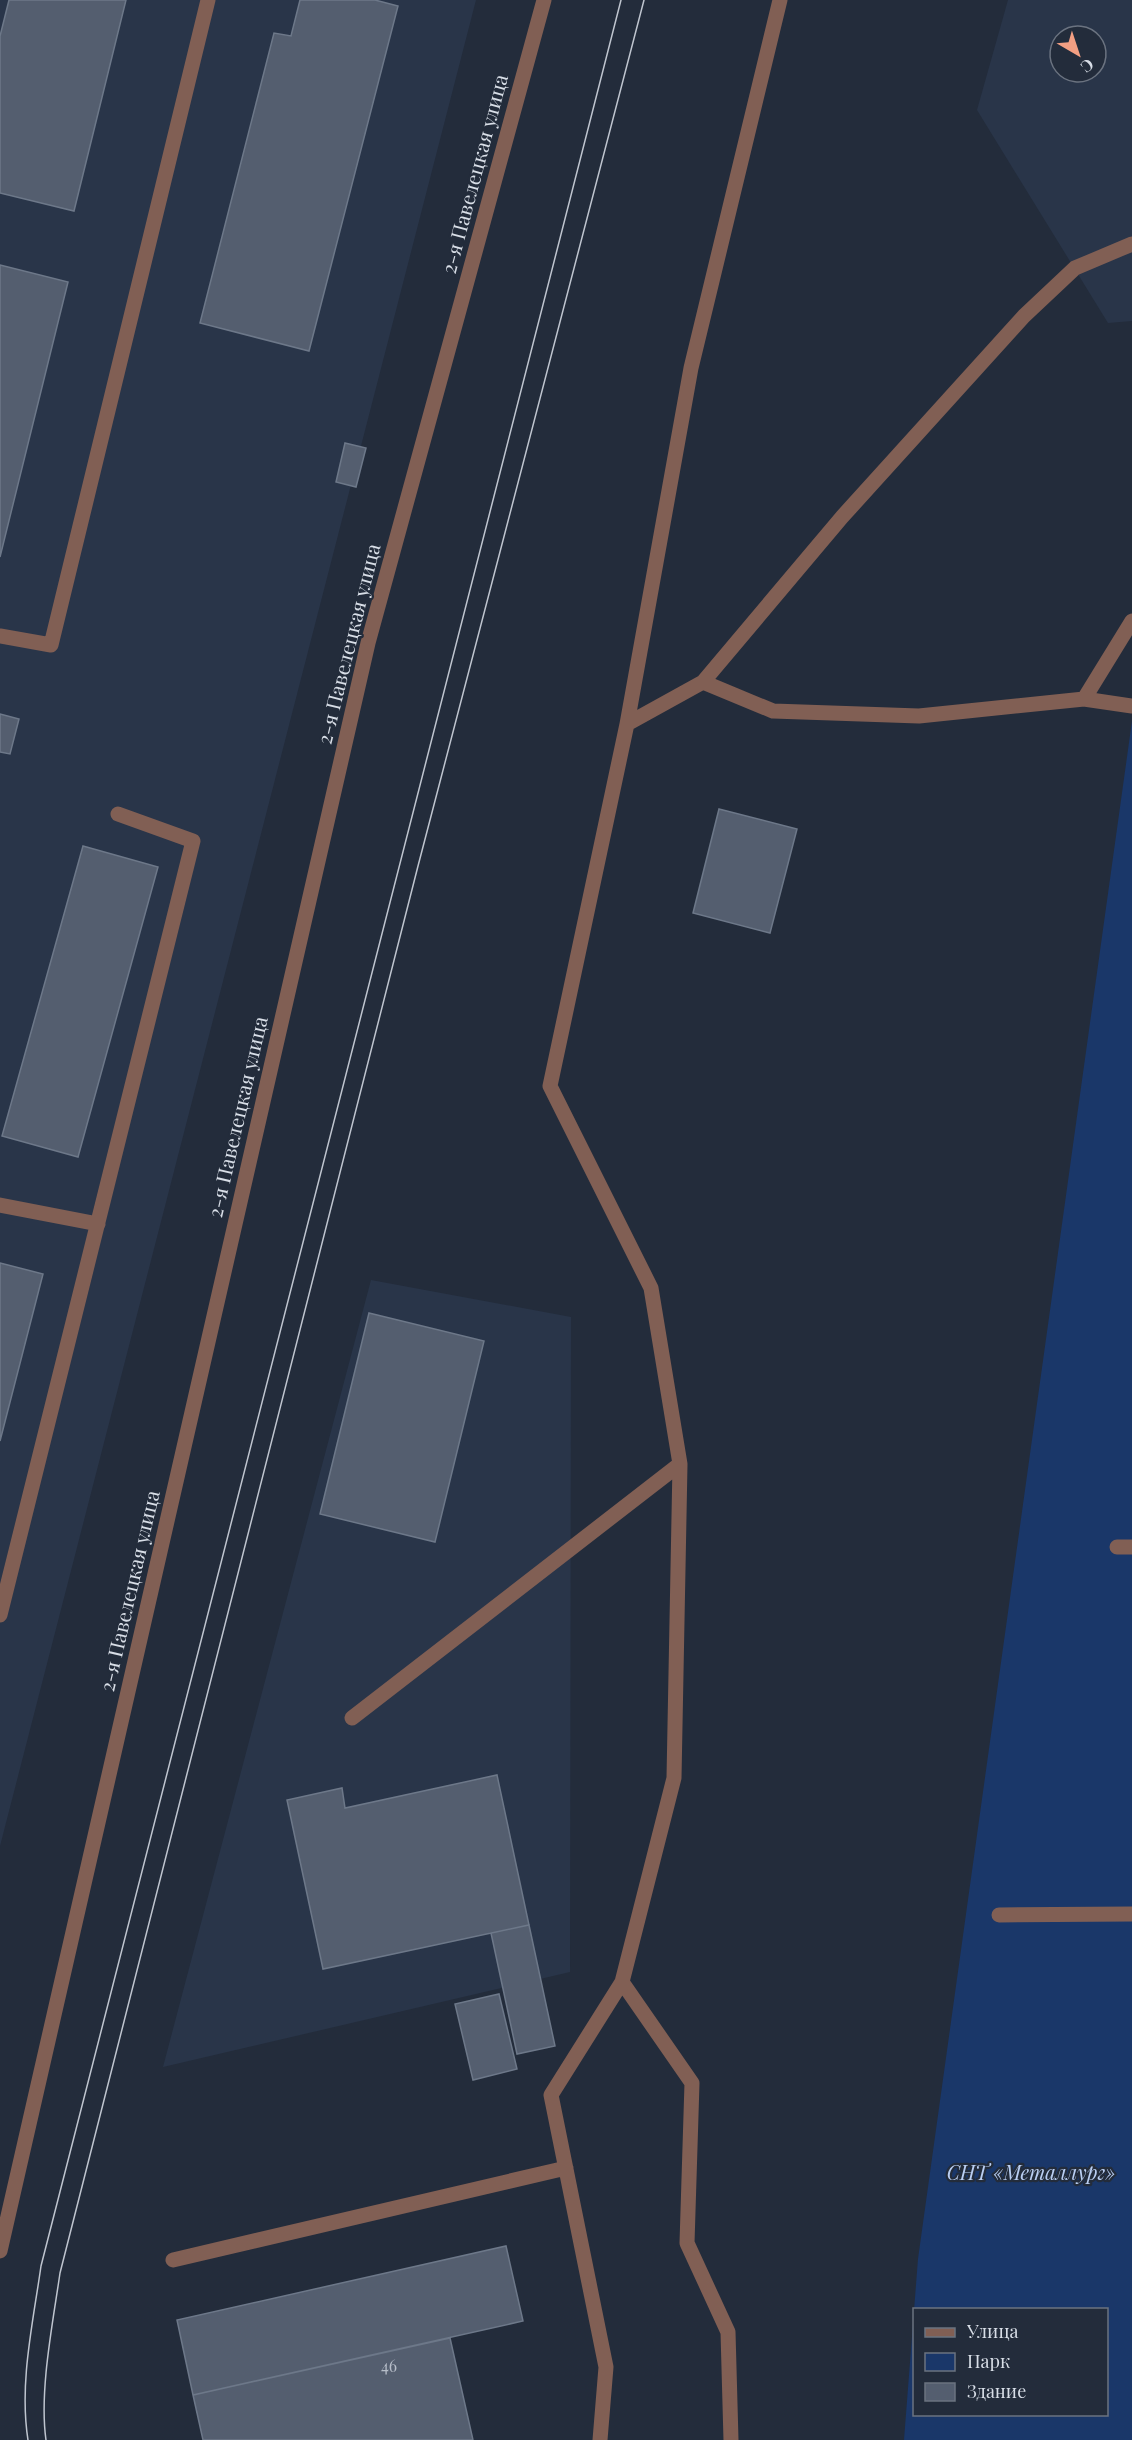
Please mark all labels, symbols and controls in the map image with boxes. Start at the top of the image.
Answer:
north arrow [1048,24,1108,84]
text: С [1077,54,1099,78]
street label: 2-я Павелецкая улица [434,71,513,276]
street label: 2-я Павелецкая улица [310,541,386,747]
street label: 2-я Павелецкая улица [200,1013,273,1220]
street label: 2-я Павелецкая улица [92,1487,165,1694]
park label: СНТ «Металлург» [947,2158,1115,2185]
legend [913,2308,1108,2416]
text: Улица [966,2319,1018,2343]
text: Парк [967,2349,1010,2373]
house number: 46 [381,2355,397,2376]
text: Здание [967,2379,1026,2403]

